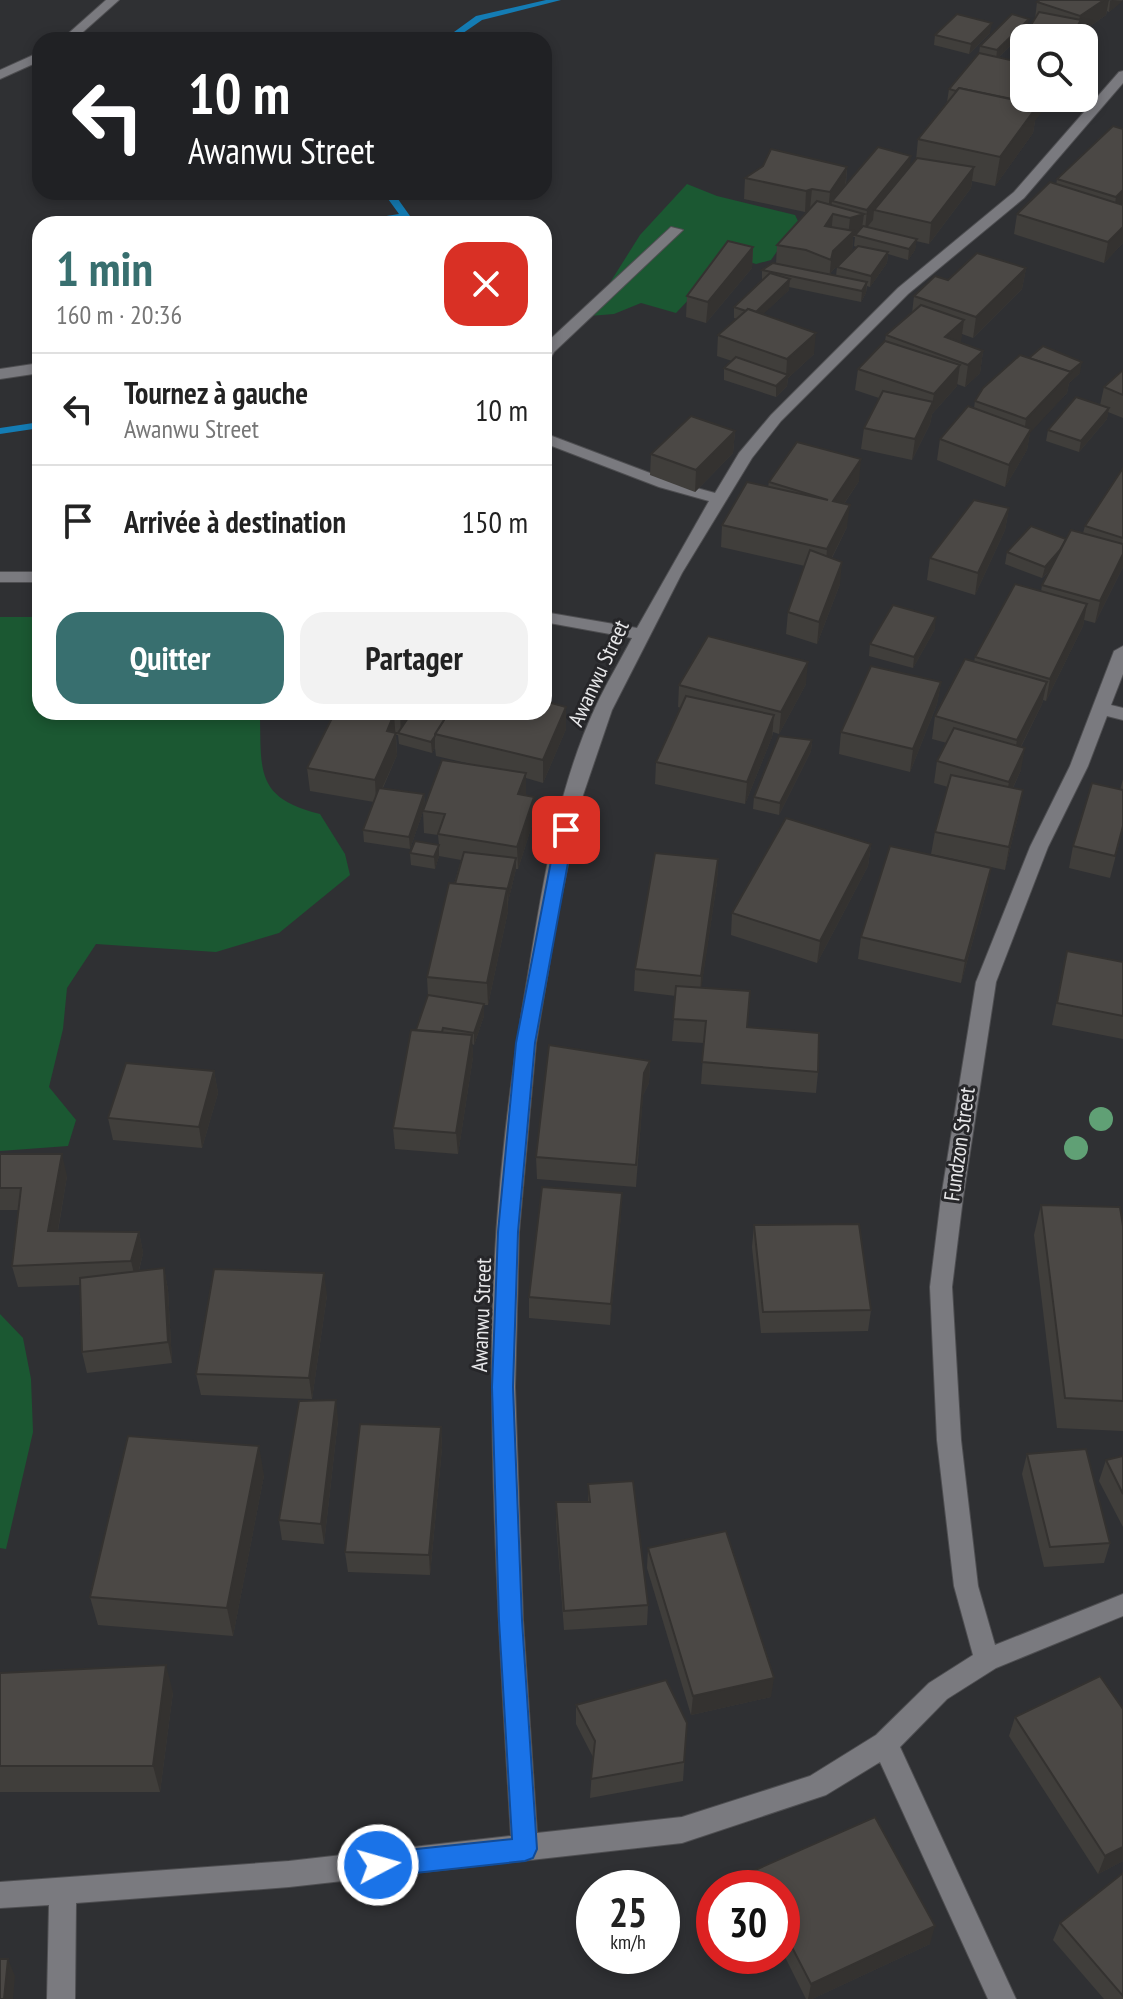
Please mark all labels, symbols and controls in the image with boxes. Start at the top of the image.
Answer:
map controls [1010,24,1098,112]
button: search [1010,24,1098,112]
text: 10 m [188,57,290,129]
icon: left [56,64,160,168]
text: Awanwu Street [188,127,375,174]
text: 1 min [56,237,153,299]
button: close [444,242,528,326]
text: 160 m · 20:36 [56,298,182,331]
text: Tournez à gauche [124,373,308,412]
icon: left [56,387,100,431]
text: 10 m [475,390,528,429]
text: Awanwu Street [124,412,259,445]
icon: arrive [56,499,100,543]
text: Arrivée à destination [124,502,346,541]
text: 150 m [462,502,528,541]
button: Quitter [56,612,284,704]
button: Partager [300,612,528,704]
street label: Awanwu Street [561,615,635,731]
pin [532,796,600,864]
icon: arrive [544,808,588,852]
street label: Fundzon Street [937,1085,981,1203]
street label: Awanwu Street [465,1257,497,1373]
position arrow [336,1823,420,1907]
speed limit sign: 30 [696,1870,800,1974]
text: 25 [609,1886,647,1938]
text: km/h [610,1929,646,1955]

